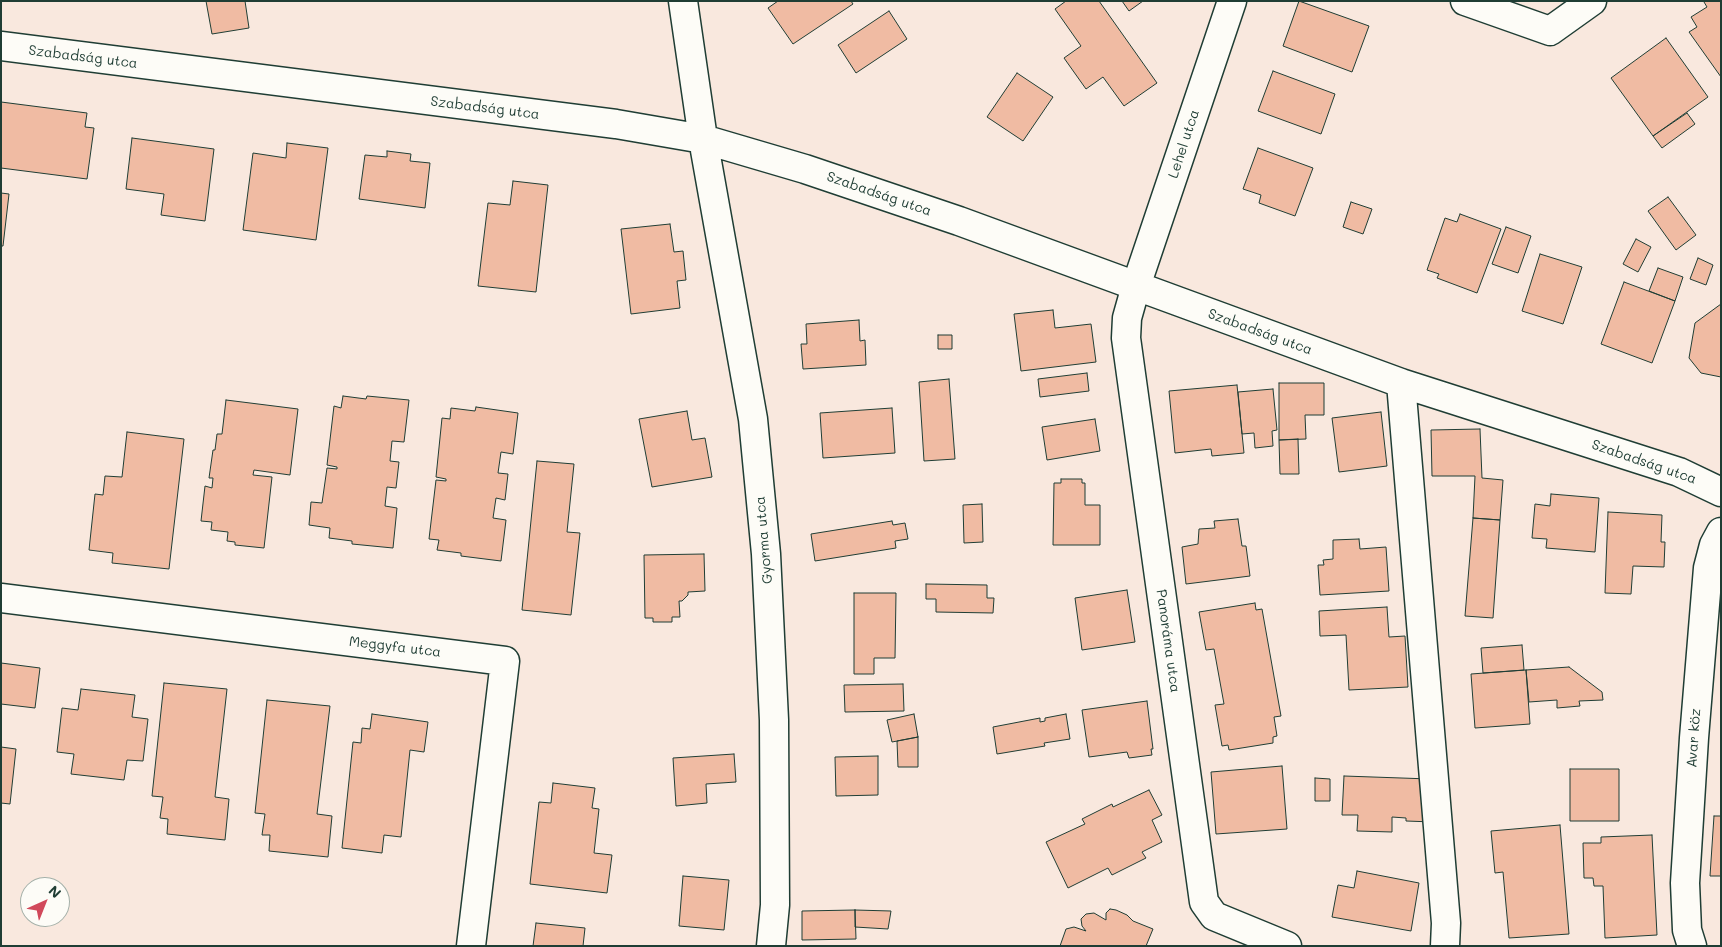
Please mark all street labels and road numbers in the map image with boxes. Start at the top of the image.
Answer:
street label: Szabadság utca [27,42,139,72]
street label: Szabadság utca [429,93,541,123]
street label: Lehel utca [1165,107,1203,181]
street label: Szabadság utca [824,168,934,220]
street label: Szabadság utca [1206,305,1314,359]
street label: Szabadság utca [1589,436,1699,488]
street label: Gyorma utca [752,495,776,585]
street label: Panoráma utca [1152,588,1184,694]
street label: Meggyfa utca [348,633,442,661]
street label: Avar köz [1684,708,1704,768]

